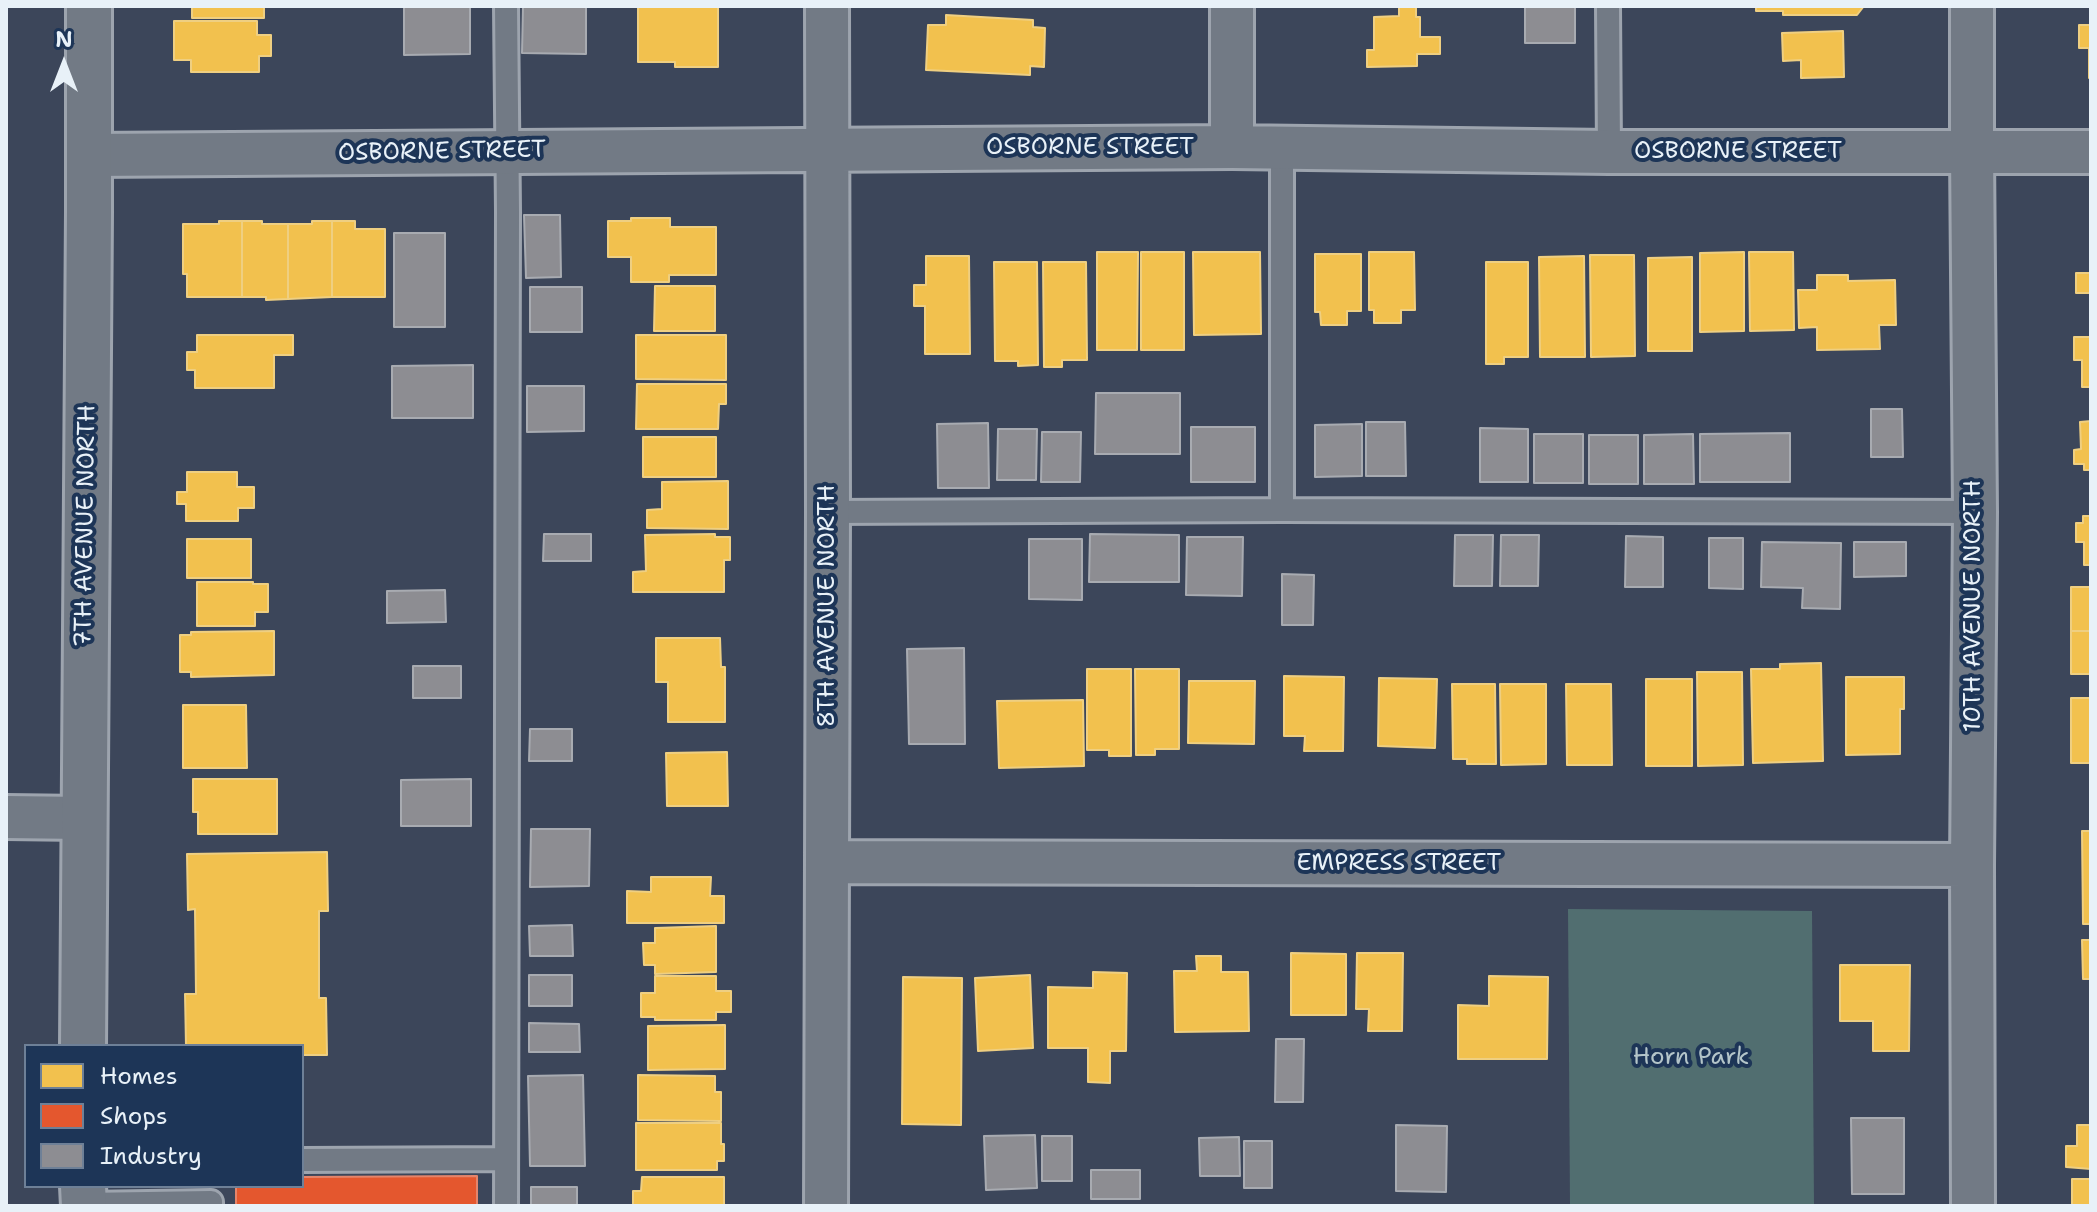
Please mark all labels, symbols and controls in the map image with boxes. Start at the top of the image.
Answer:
north arrow [24,24,104,104]
text: N [55,25,73,54]
street label: OSBORNE STREET [986,134,1194,162]
street label: OSBORNE STREET [338,136,546,168]
street label: OSBORNE STREET [1634,138,1842,166]
street label: 7TH AVENUE NORTH [69,404,103,648]
street label: 10TH AVENUE NORTH [1960,480,1988,732]
street label: 8TH AVENUE NORTH [814,485,842,727]
street label: EMPRESS STREET [1297,850,1501,878]
legend [24,1044,304,1188]
park label: Horn Park [1633,1044,1749,1072]
text: Homes [100,1060,178,1092]
text: Shops [100,1100,168,1132]
text: Industry [100,1140,202,1172]

